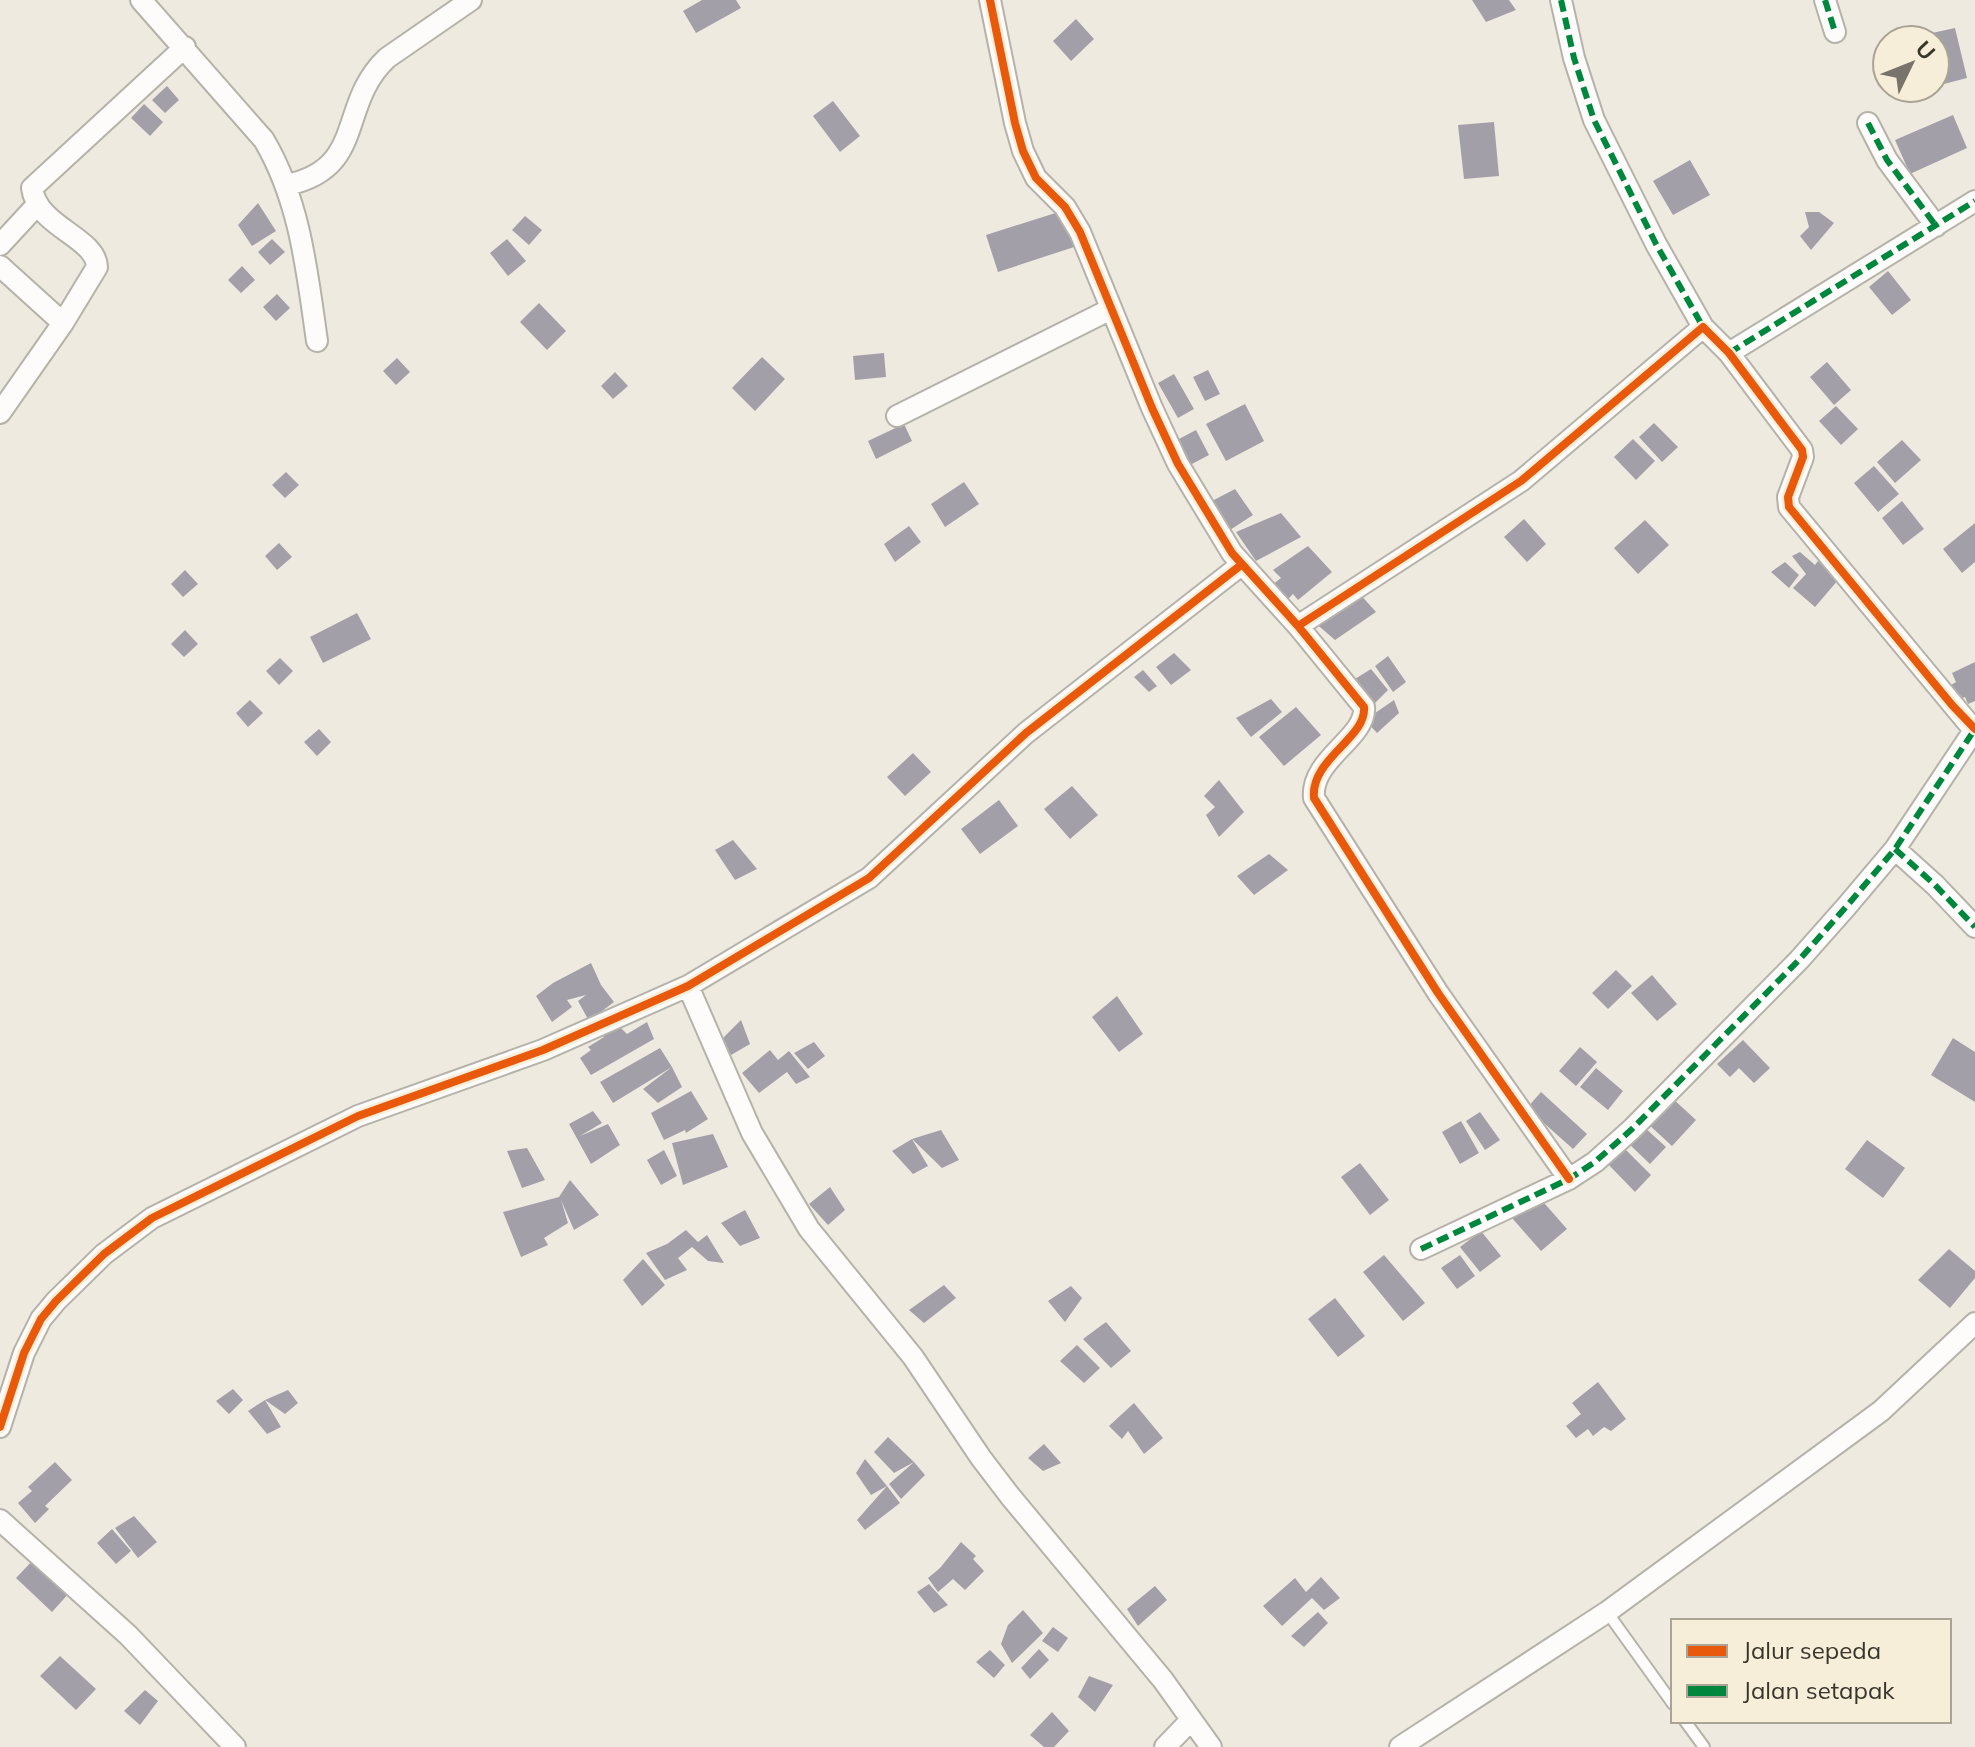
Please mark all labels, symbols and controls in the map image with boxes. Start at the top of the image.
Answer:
north arrow [1871,24,1951,104]
text: U [1910,35,1941,66]
legend [1671,1619,1951,1723]
text: Jalur sepeda [1743,1635,1881,1665]
text: Jalan setapak [1743,1675,1895,1705]

